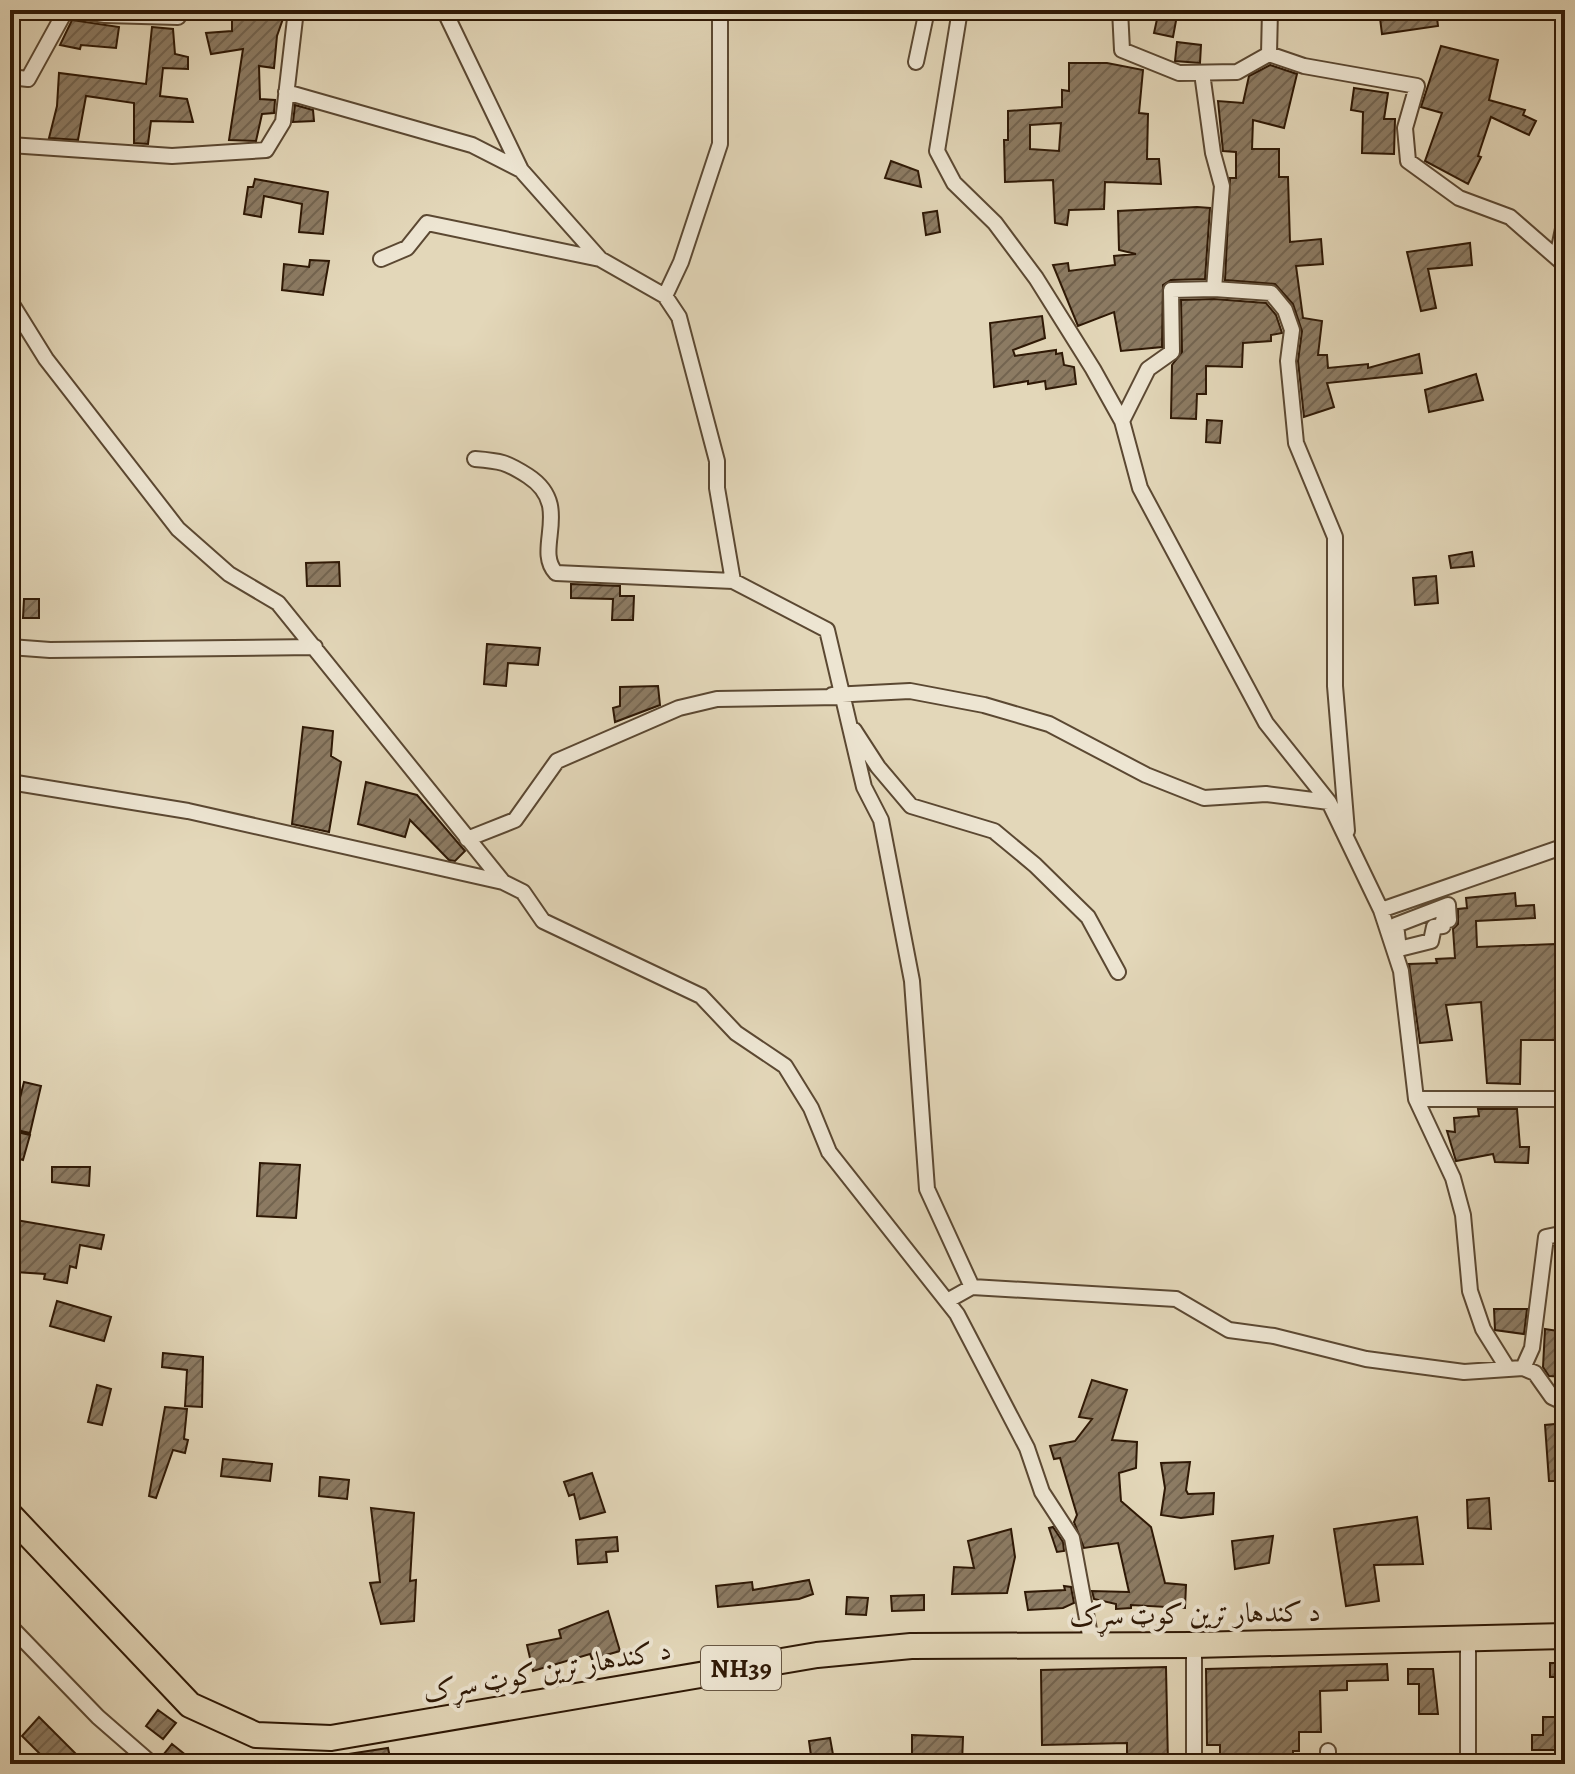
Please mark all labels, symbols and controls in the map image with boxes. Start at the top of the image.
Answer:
street label: د کندهار ترين کوټ سړک [1069,1593,1321,1637]
street label: د کندهار ترين کوټ سړک [420,1630,674,1714]
road number: NH39 [701,1646,781,1690]

